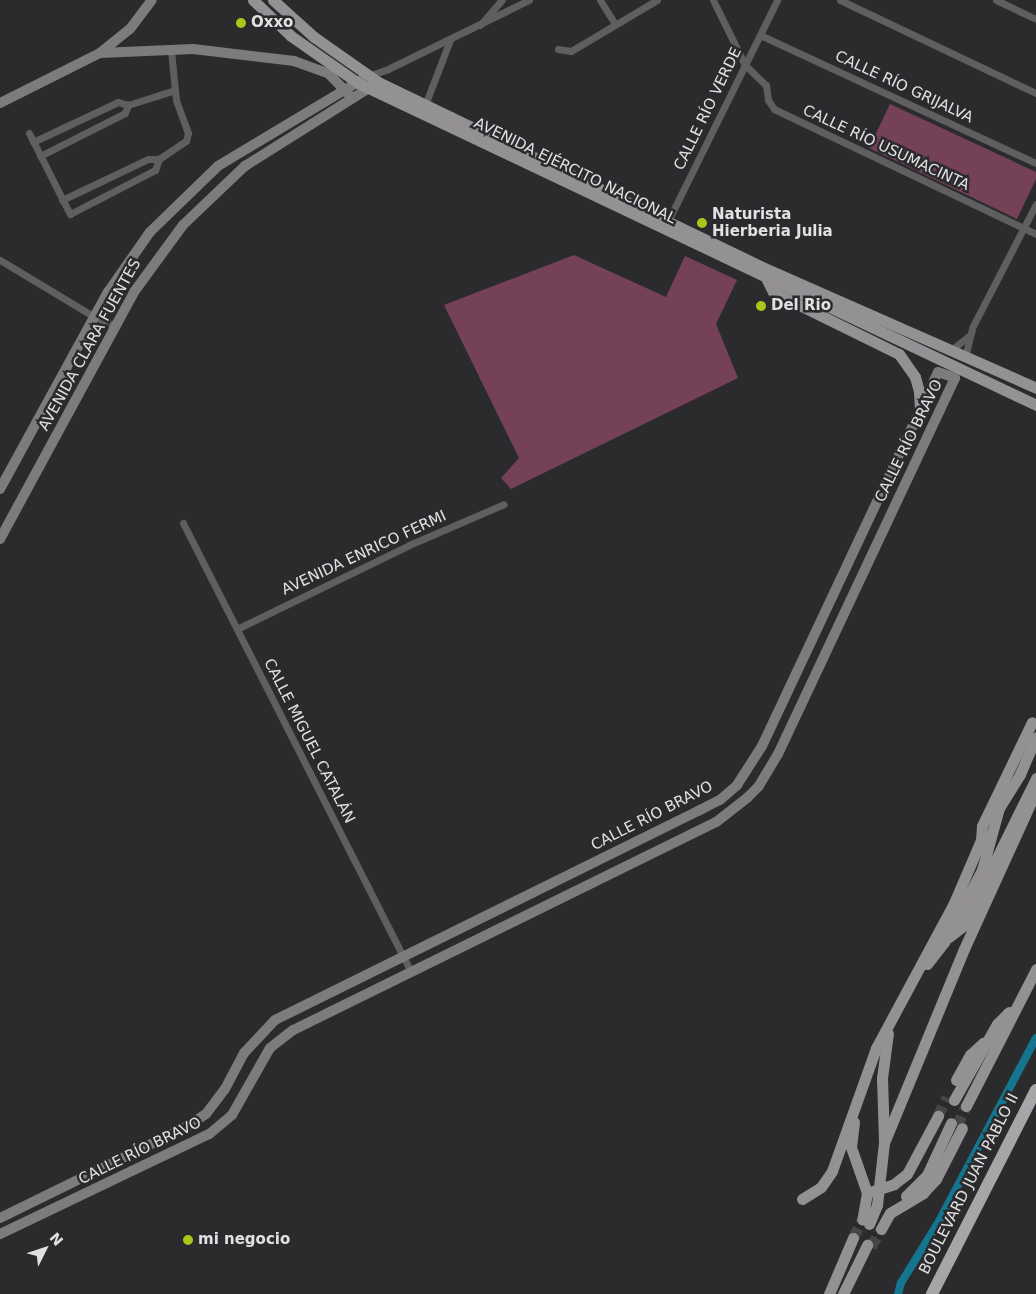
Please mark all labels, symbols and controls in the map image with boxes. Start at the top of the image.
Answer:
place label: Oxxo [251,14,293,32]
marker: Oxxo [235,17,247,29]
street label: CALLE RÍO VERDE [670,45,746,173]
street label: CALLE RÍO GRIJALVA [832,47,976,127]
street label: CALLE RÍO USUMACINTA [800,101,972,195]
street label: AVENIDA EJÉRCITO NACIONAL [471,114,679,228]
place label: Naturista Hierberia Julia [712,205,833,240]
marker: Naturista Hierberia Julia [696,217,708,229]
street label: AVENIDA CLARA FUENTES [35,256,145,434]
place label: Del Rio [771,297,831,315]
marker: Del Rio [755,300,767,312]
street label: CALLE RÍO BRAVO [871,377,947,505]
street label: AVENIDA ENRICO FERMI [279,507,449,599]
street label: CALLE MIGUEL CATALÁN [260,656,358,826]
street label: CALLE RÍO BRAVO [588,777,716,855]
street label: BOULEVARD JUAN PABLO II [915,1091,1023,1277]
street label: CALLE RÍO BRAVO [76,1113,204,1189]
north arrow [20,1224,70,1274]
text: N [46,1229,66,1249]
place label: mi negocio [198,1231,290,1249]
marker: mi negocio [182,1234,194,1246]

